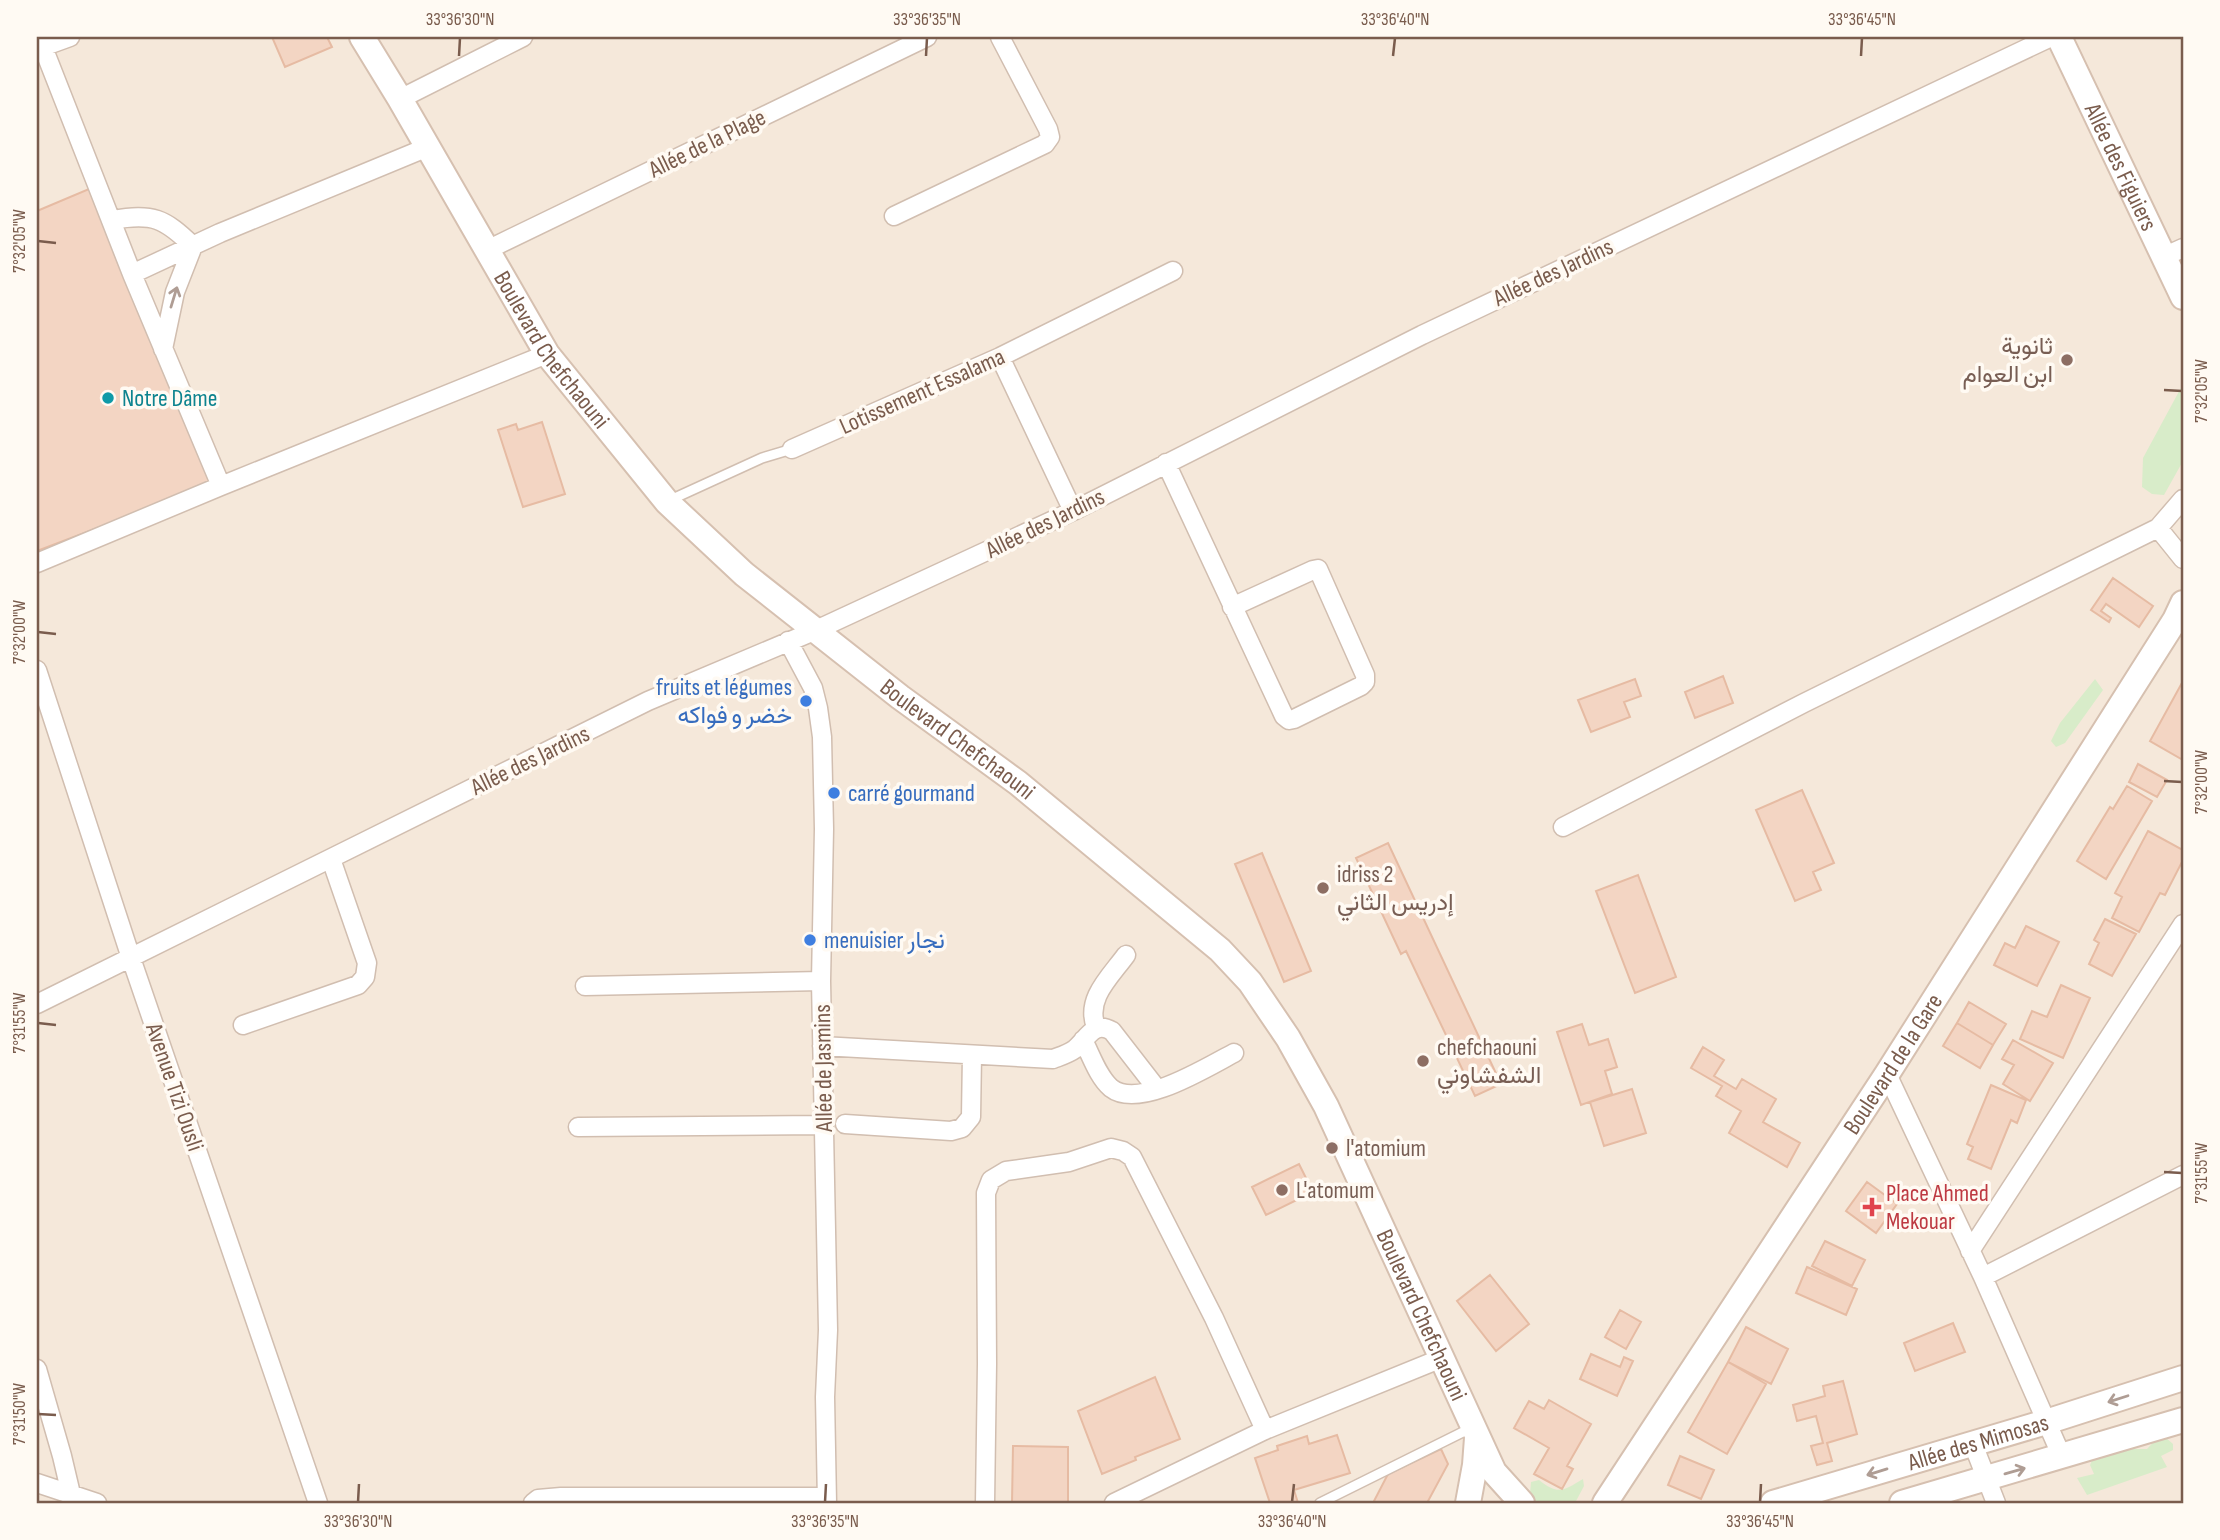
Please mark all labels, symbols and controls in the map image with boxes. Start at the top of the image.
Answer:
text: 33°36'30"N [426,9,494,30]
text: 33°36'35"N [893,9,961,30]
text: 33°36'40"N [1361,9,1429,30]
text: 33°36'45"N [1828,9,1896,30]
street label: Allée des Figuiers [2077,98,2163,236]
street label: Allée de la Plage [643,103,770,185]
text: 7°32'05"W [9,209,30,273]
street label: Allée des Jardins [1488,232,1618,313]
street label: Boulevard Chefchaouni [487,266,616,435]
one-way arrow [169,286,182,308]
place label: ثانوية ابن العوام [1963,332,2053,390]
street label: Lotissement Essalama [835,342,1009,441]
marker: ثانوية ابن العوام [2059,352,2075,368]
text: 7°32'05"W [2191,359,2212,423]
place label: Notre Dâme [122,384,217,413]
marker: Notre Dâme [100,390,116,406]
street label: Allée des Jardins [980,482,1109,565]
text: 7°32'00"W [9,600,30,664]
place label: fruits et légumes خضر و فواكه [656,673,792,730]
street label: Boulevard Chefchaouni [874,673,1041,806]
marker: fruits et légumes خضر و فواكه [798,693,814,709]
street label: Allée des Jardins [465,719,594,802]
text: 7°32'00"W [2191,750,2212,814]
place label: carré gourmand [848,779,975,808]
marker: carré gourmand [826,785,842,801]
place label: idriss 2 إدريس الثاني [1337,860,1454,921]
marker: idriss 2 إدريس الثاني [1315,880,1331,896]
place label: menuisier نجار [824,926,945,955]
marker: menuisier نجار [802,932,818,948]
street label: Boulevard de la Gare [1837,988,1949,1140]
text: 7°31'55"W [9,992,30,1053]
street label: Allée de Jasmins [808,1004,839,1133]
street label: Avenue Tizi Ousli [139,1018,210,1155]
place label: chefchaouni الشفشاوني [1437,1033,1541,1094]
marker: chefchaouni الشفشاوني [1415,1053,1431,1069]
place label: l'atomium [1346,1134,1426,1163]
marker: l'atomium [1324,1140,1340,1156]
text: 7°31'55"W [2191,1142,2212,1203]
place label: L'atomum [1296,1176,1374,1205]
place label: Place Ahmed Mekouar [1886,1179,1989,1236]
marker: L'atomum [1274,1182,1290,1198]
marker: Place Ahmed Mekouar [1864,1199,1880,1215]
street label: Boulevard Chefchaouni [1370,1225,1473,1405]
text: 7°31'50"W [9,1383,30,1445]
one-way arrow [2108,1394,2130,1406]
street label: Allée des Mimosas [1904,1408,2052,1477]
one-way arrow [2003,1463,2025,1476]
one-way arrow [1866,1466,1888,1479]
text: 33°36'30"N [324,1511,392,1532]
text: 33°36'35"N [791,1511,859,1532]
text: 33°36'40"N [1258,1511,1326,1532]
text: 33°36'45"N [1726,1511,1794,1532]

